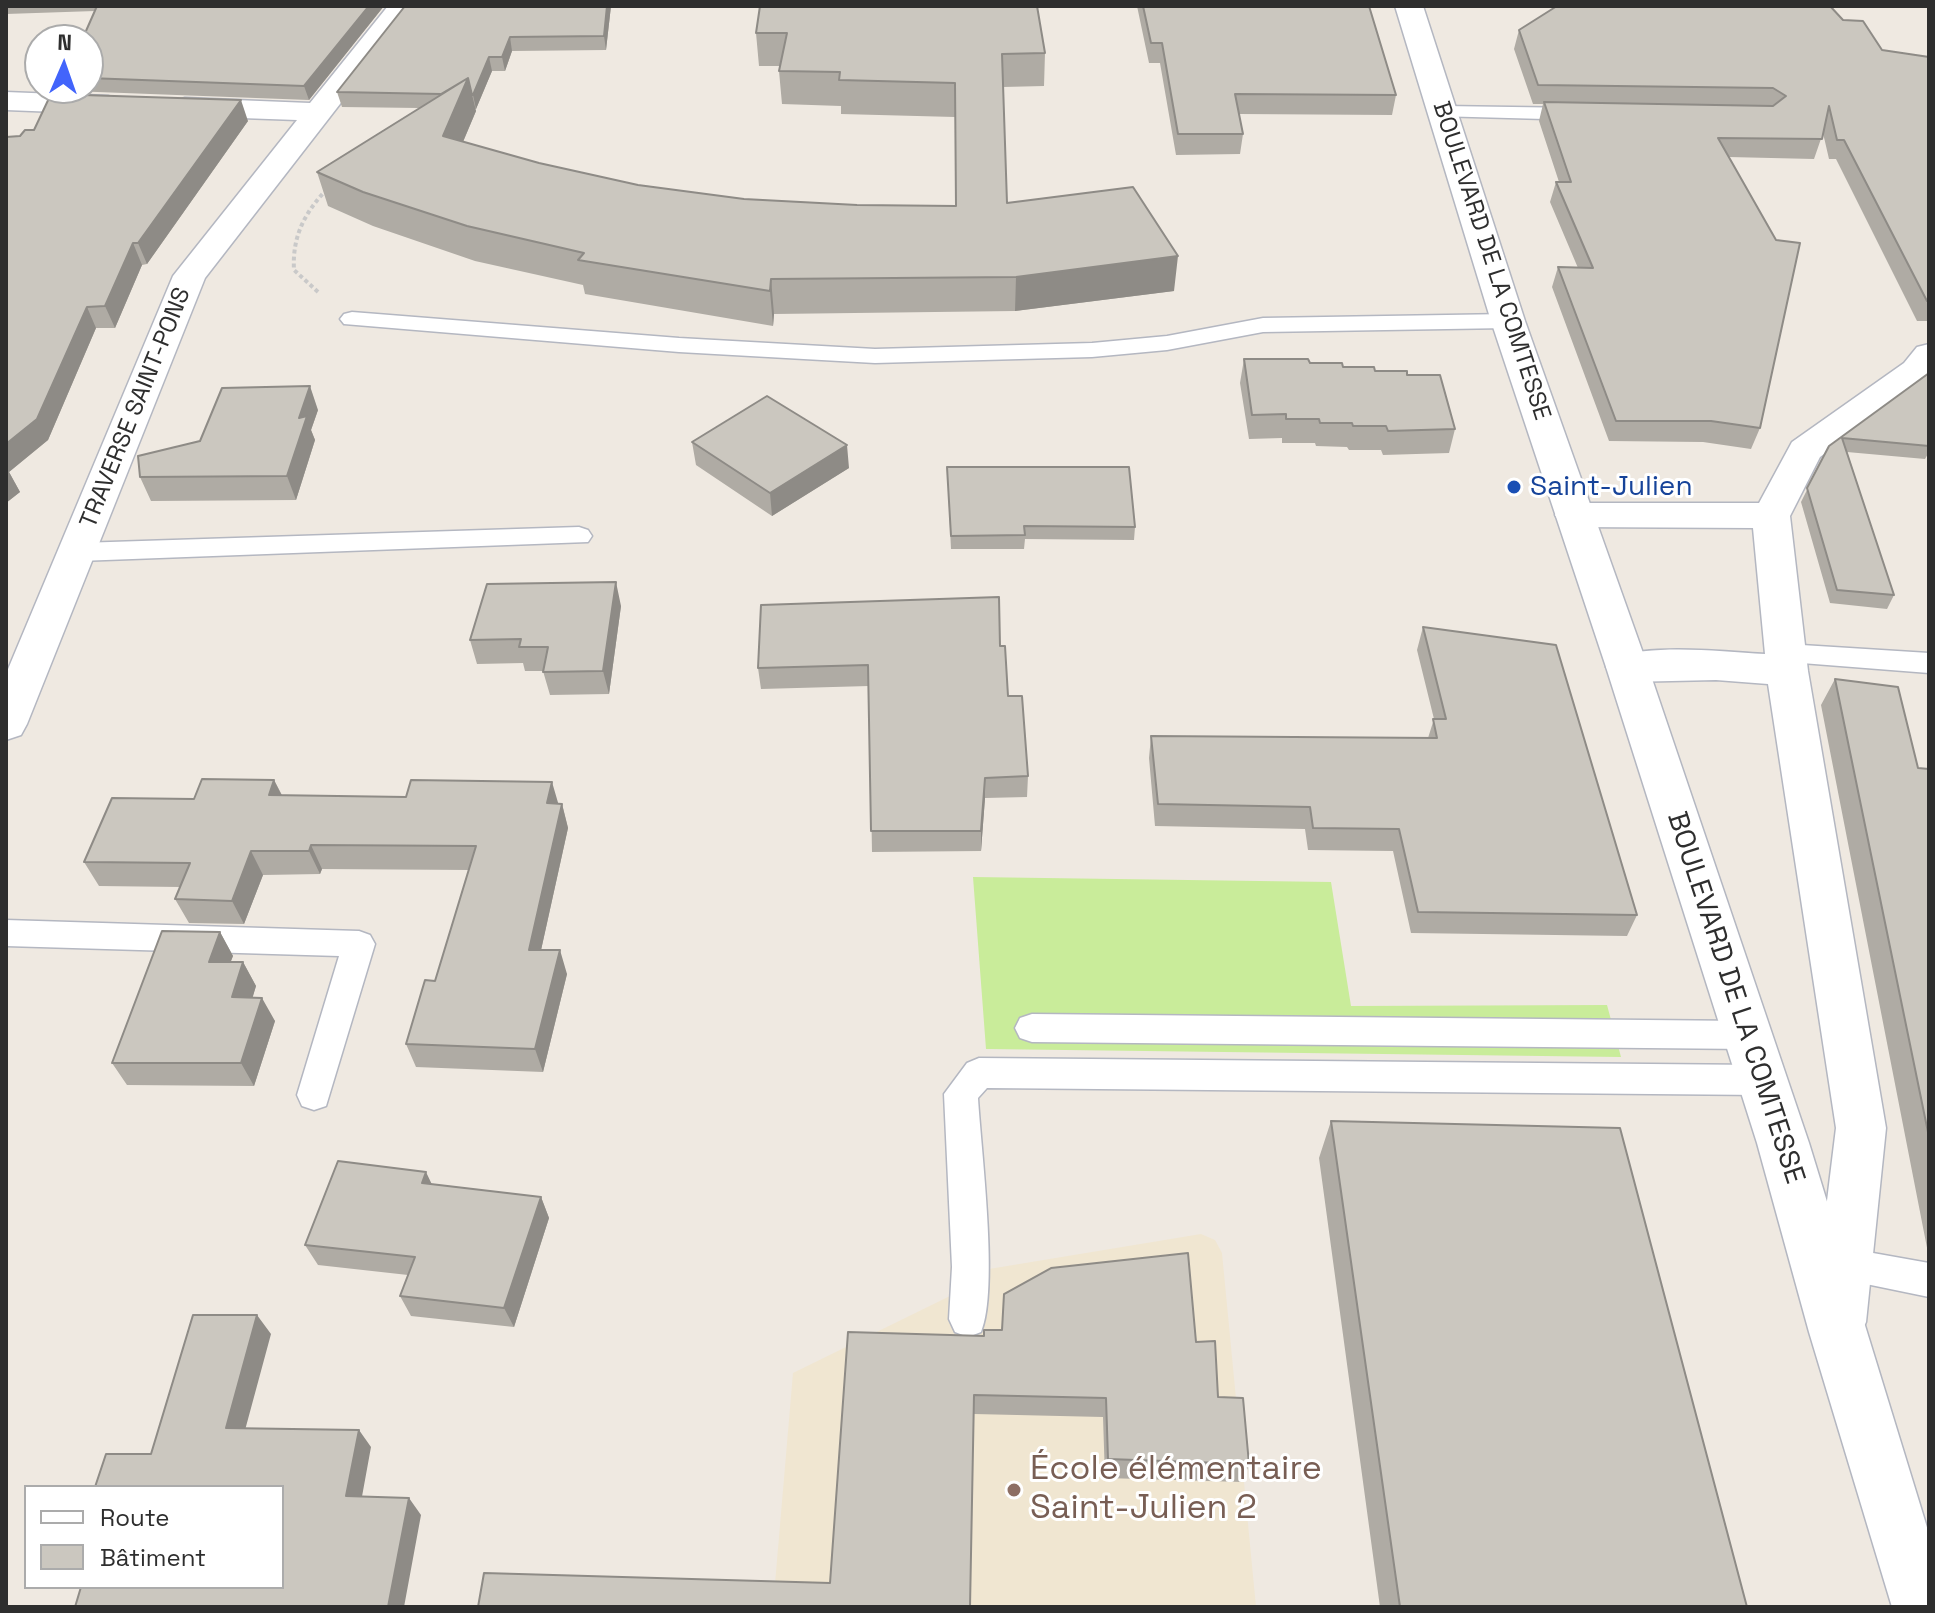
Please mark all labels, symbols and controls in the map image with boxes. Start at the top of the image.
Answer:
north arrow [24,24,104,104]
text: N [57,28,73,56]
street label: BOULEVARD DE LA COMTESSE [1426,98,1556,424]
street label: TRAVERSE SAINT-PONS [75,284,197,532]
place label: Saint-Julien [1530,470,1693,504]
marker: Saint-Julien [1505,478,1523,496]
street label: BOULEVARD DE LA COMTESSE [1659,808,1811,1188]
place label: École élémentaire Saint-Julien 2 [1030,1450,1322,1530]
marker: École élémentaire Saint-Julien 2 [1005,1481,1023,1499]
legend [24,1485,284,1589]
text: Route [100,1502,169,1533]
text: Bâtiment [100,1542,206,1573]

